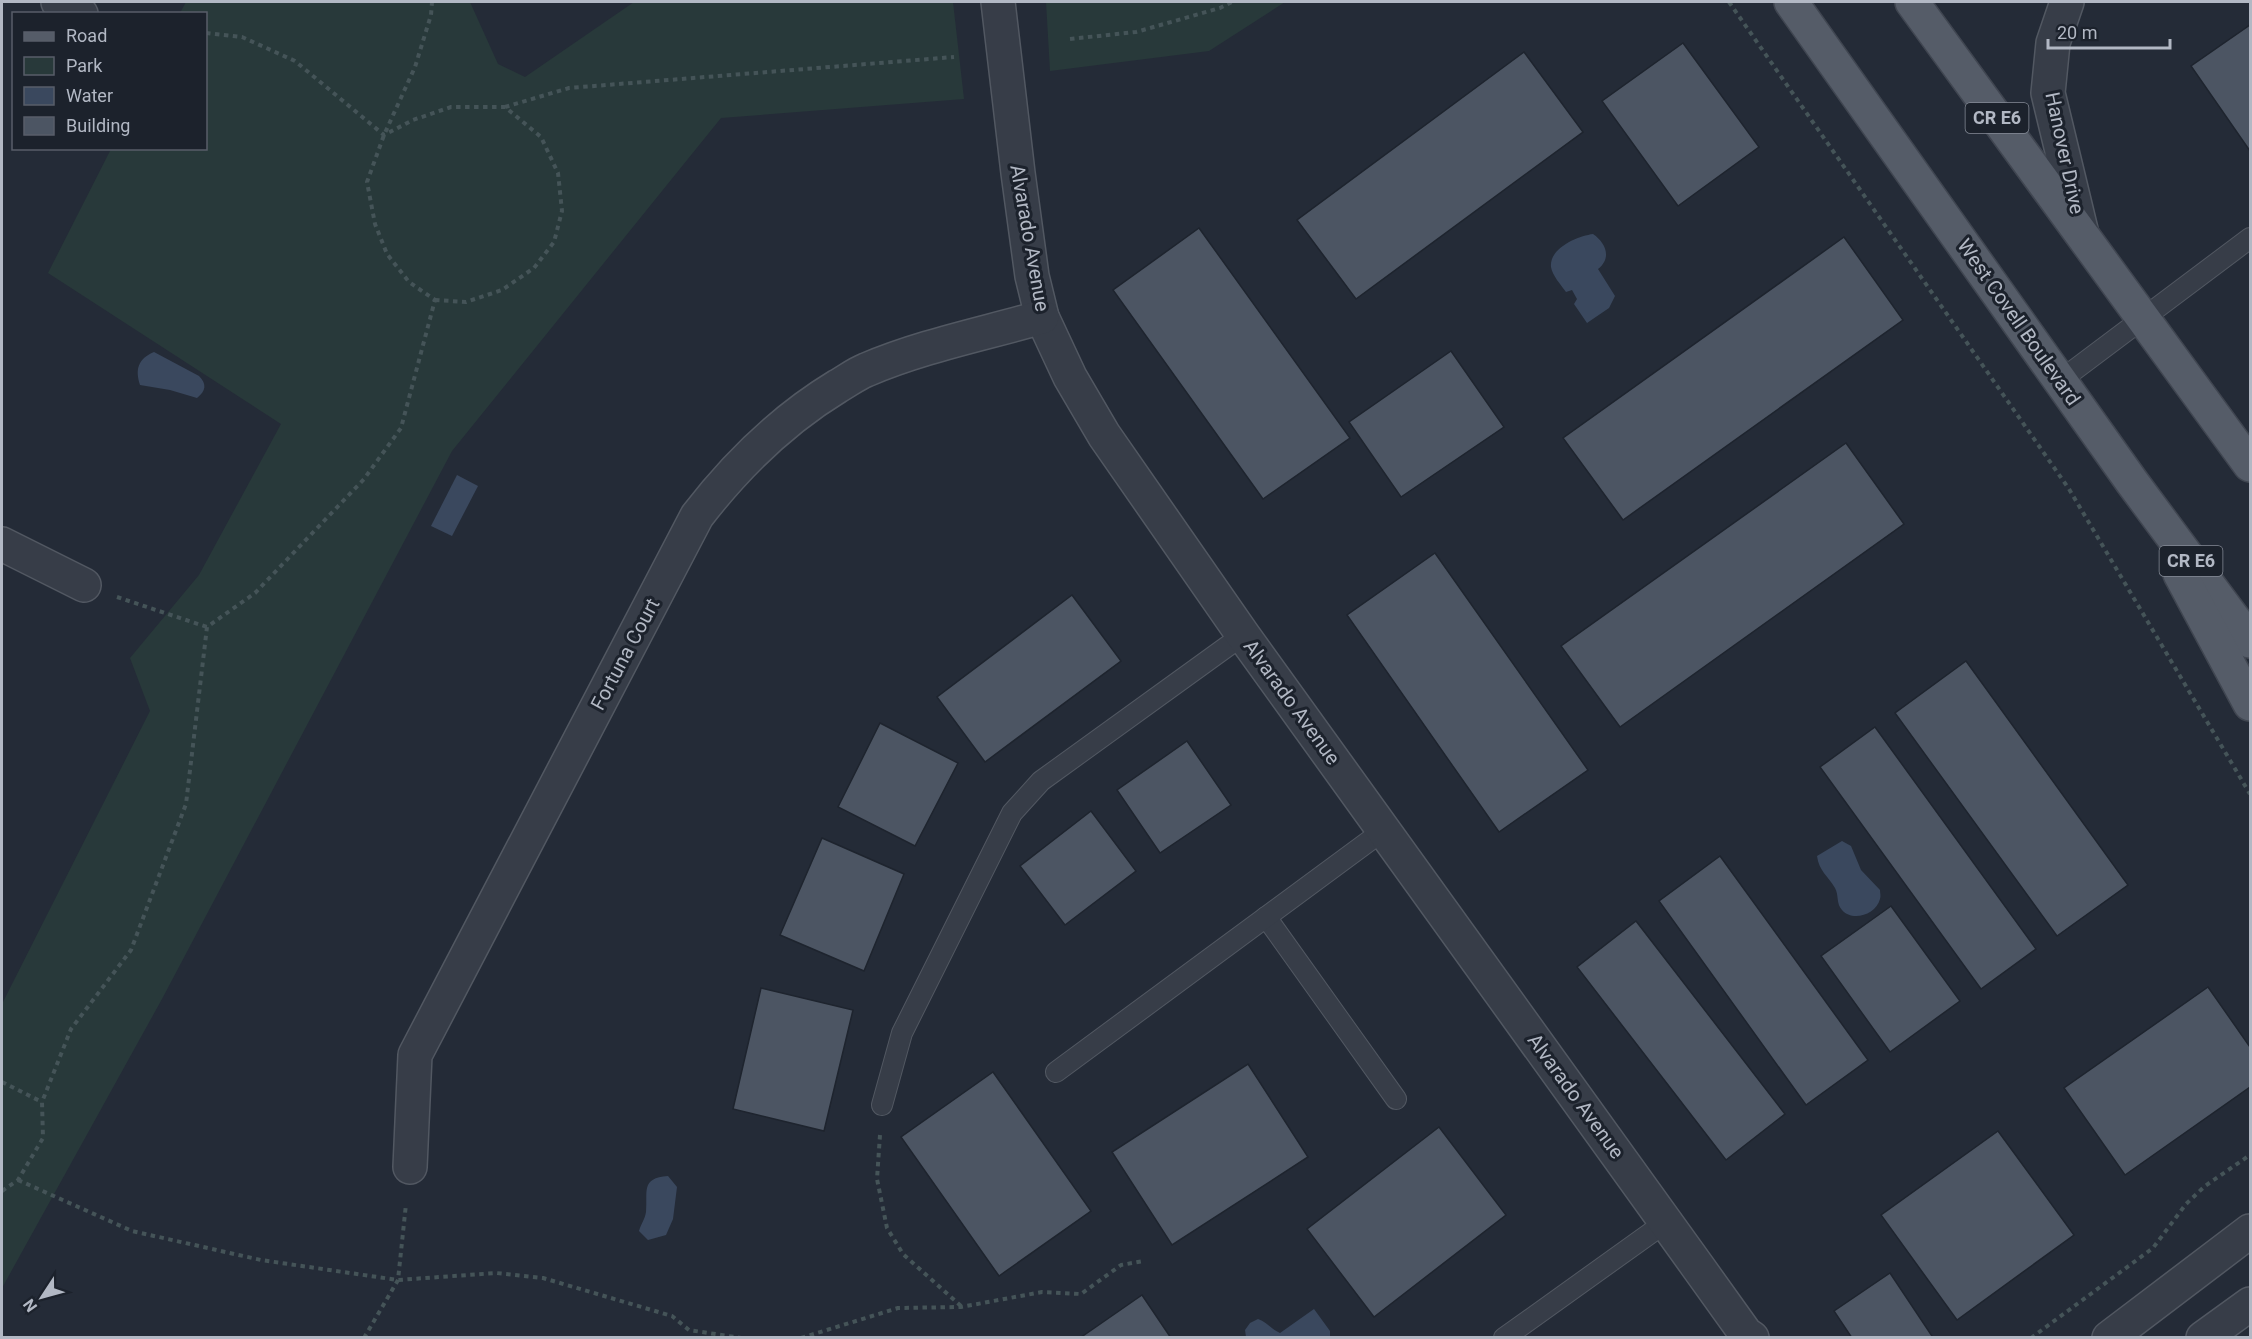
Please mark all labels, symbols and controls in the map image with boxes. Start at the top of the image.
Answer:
legend [12,12,207,150]
scale bar [2048,12,2170,50]
text: 20 m [2057,22,2097,43]
text: Road [66,25,107,46]
text: Park [66,55,103,76]
text: Water [66,85,113,106]
street label: Hanover Drive [2040,90,2090,216]
road number: CR E6 [1966,103,2028,133]
text: Building [66,115,130,136]
street label: Alvarado Avenue [1005,163,1055,313]
street label: West Covell Boulevard [1953,234,2085,410]
road number: CR E6 [2160,546,2222,576]
street label: Fortuna Court [585,594,665,714]
street label: Alvarado Avenue [1239,635,1345,769]
street label: Alvarado Avenue [1523,1029,1629,1163]
north arrow [12,1267,72,1327]
text: N [19,1295,41,1316]

